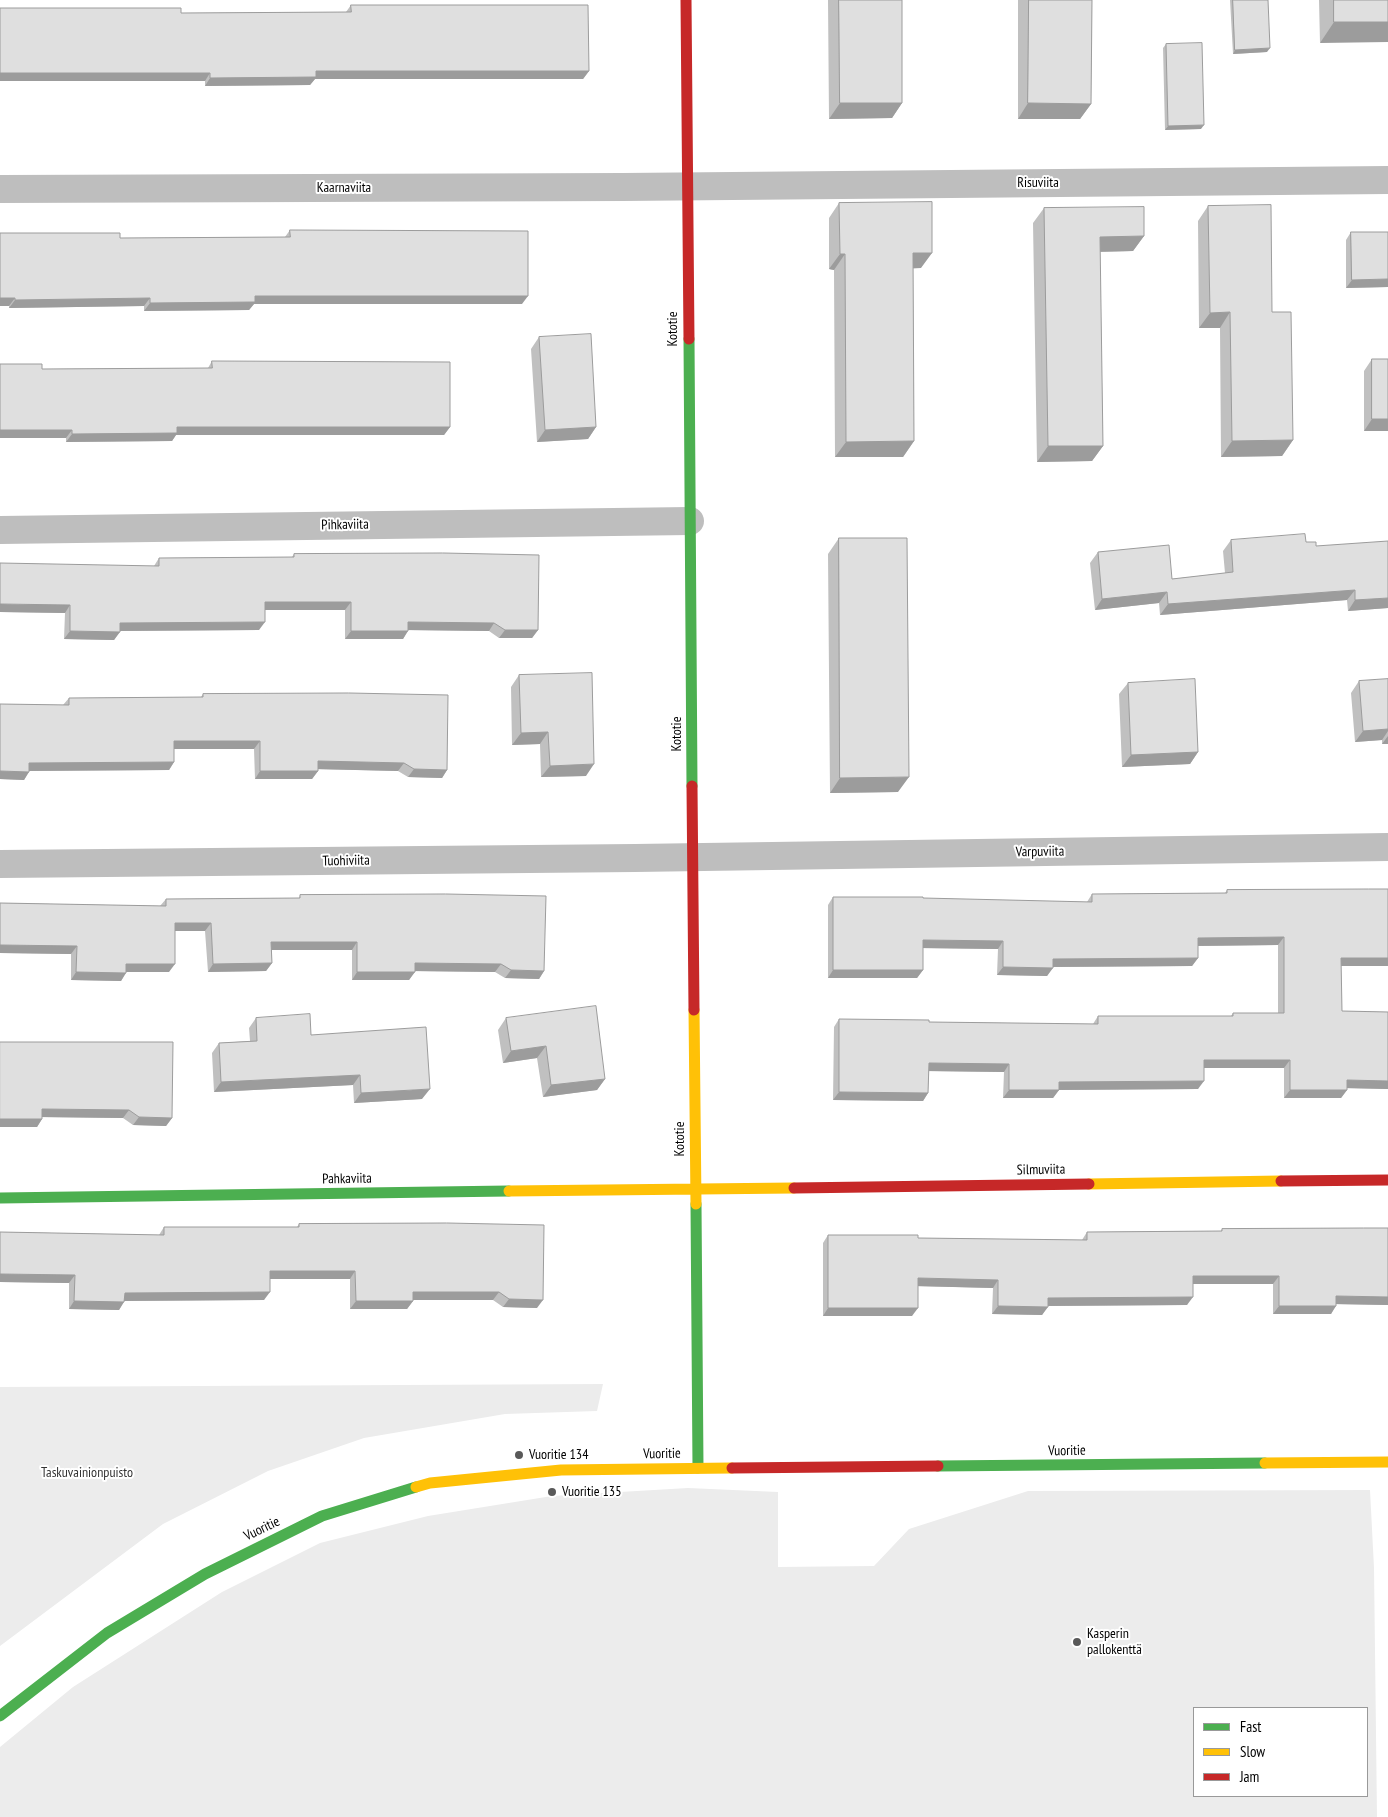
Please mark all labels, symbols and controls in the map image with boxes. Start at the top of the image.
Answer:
street label: Risuviita [1017,175,1059,191]
street label: Kaarnaviita [317,180,371,196]
street label: Kototie [665,312,681,346]
street label: Pihkaviita [321,516,369,534]
street label: Kototie [669,717,685,751]
street label: Varpuviita [1016,843,1064,861]
street label: Tuohiviita [322,852,370,870]
street label: Kototie [672,1122,688,1156]
street label: Silmuviita [1017,1161,1065,1179]
street label: Pahkaviita [322,1170,372,1188]
street label: Vuoritie [1048,1442,1086,1460]
street label: Vuoritie [643,1445,681,1463]
place label: Vuoritie 134 [529,1447,588,1463]
marker: Vuoritie 134 [513,1449,525,1461]
park label: Taskuvainionpuisto [41,1465,133,1481]
place label: Vuoritie 135 [562,1484,621,1500]
marker: Vuoritie 135 [546,1486,558,1498]
street label: Vuoritie [241,1513,283,1545]
place label: Kasperin pallokenttä [1087,1626,1142,1658]
marker: Kasperin pallokenttä [1071,1636,1083,1648]
legend [1193,1707,1368,1797]
text: Fast [1240,1717,1261,1736]
text: Slow [1240,1742,1265,1761]
text: Jam [1240,1767,1259,1786]

